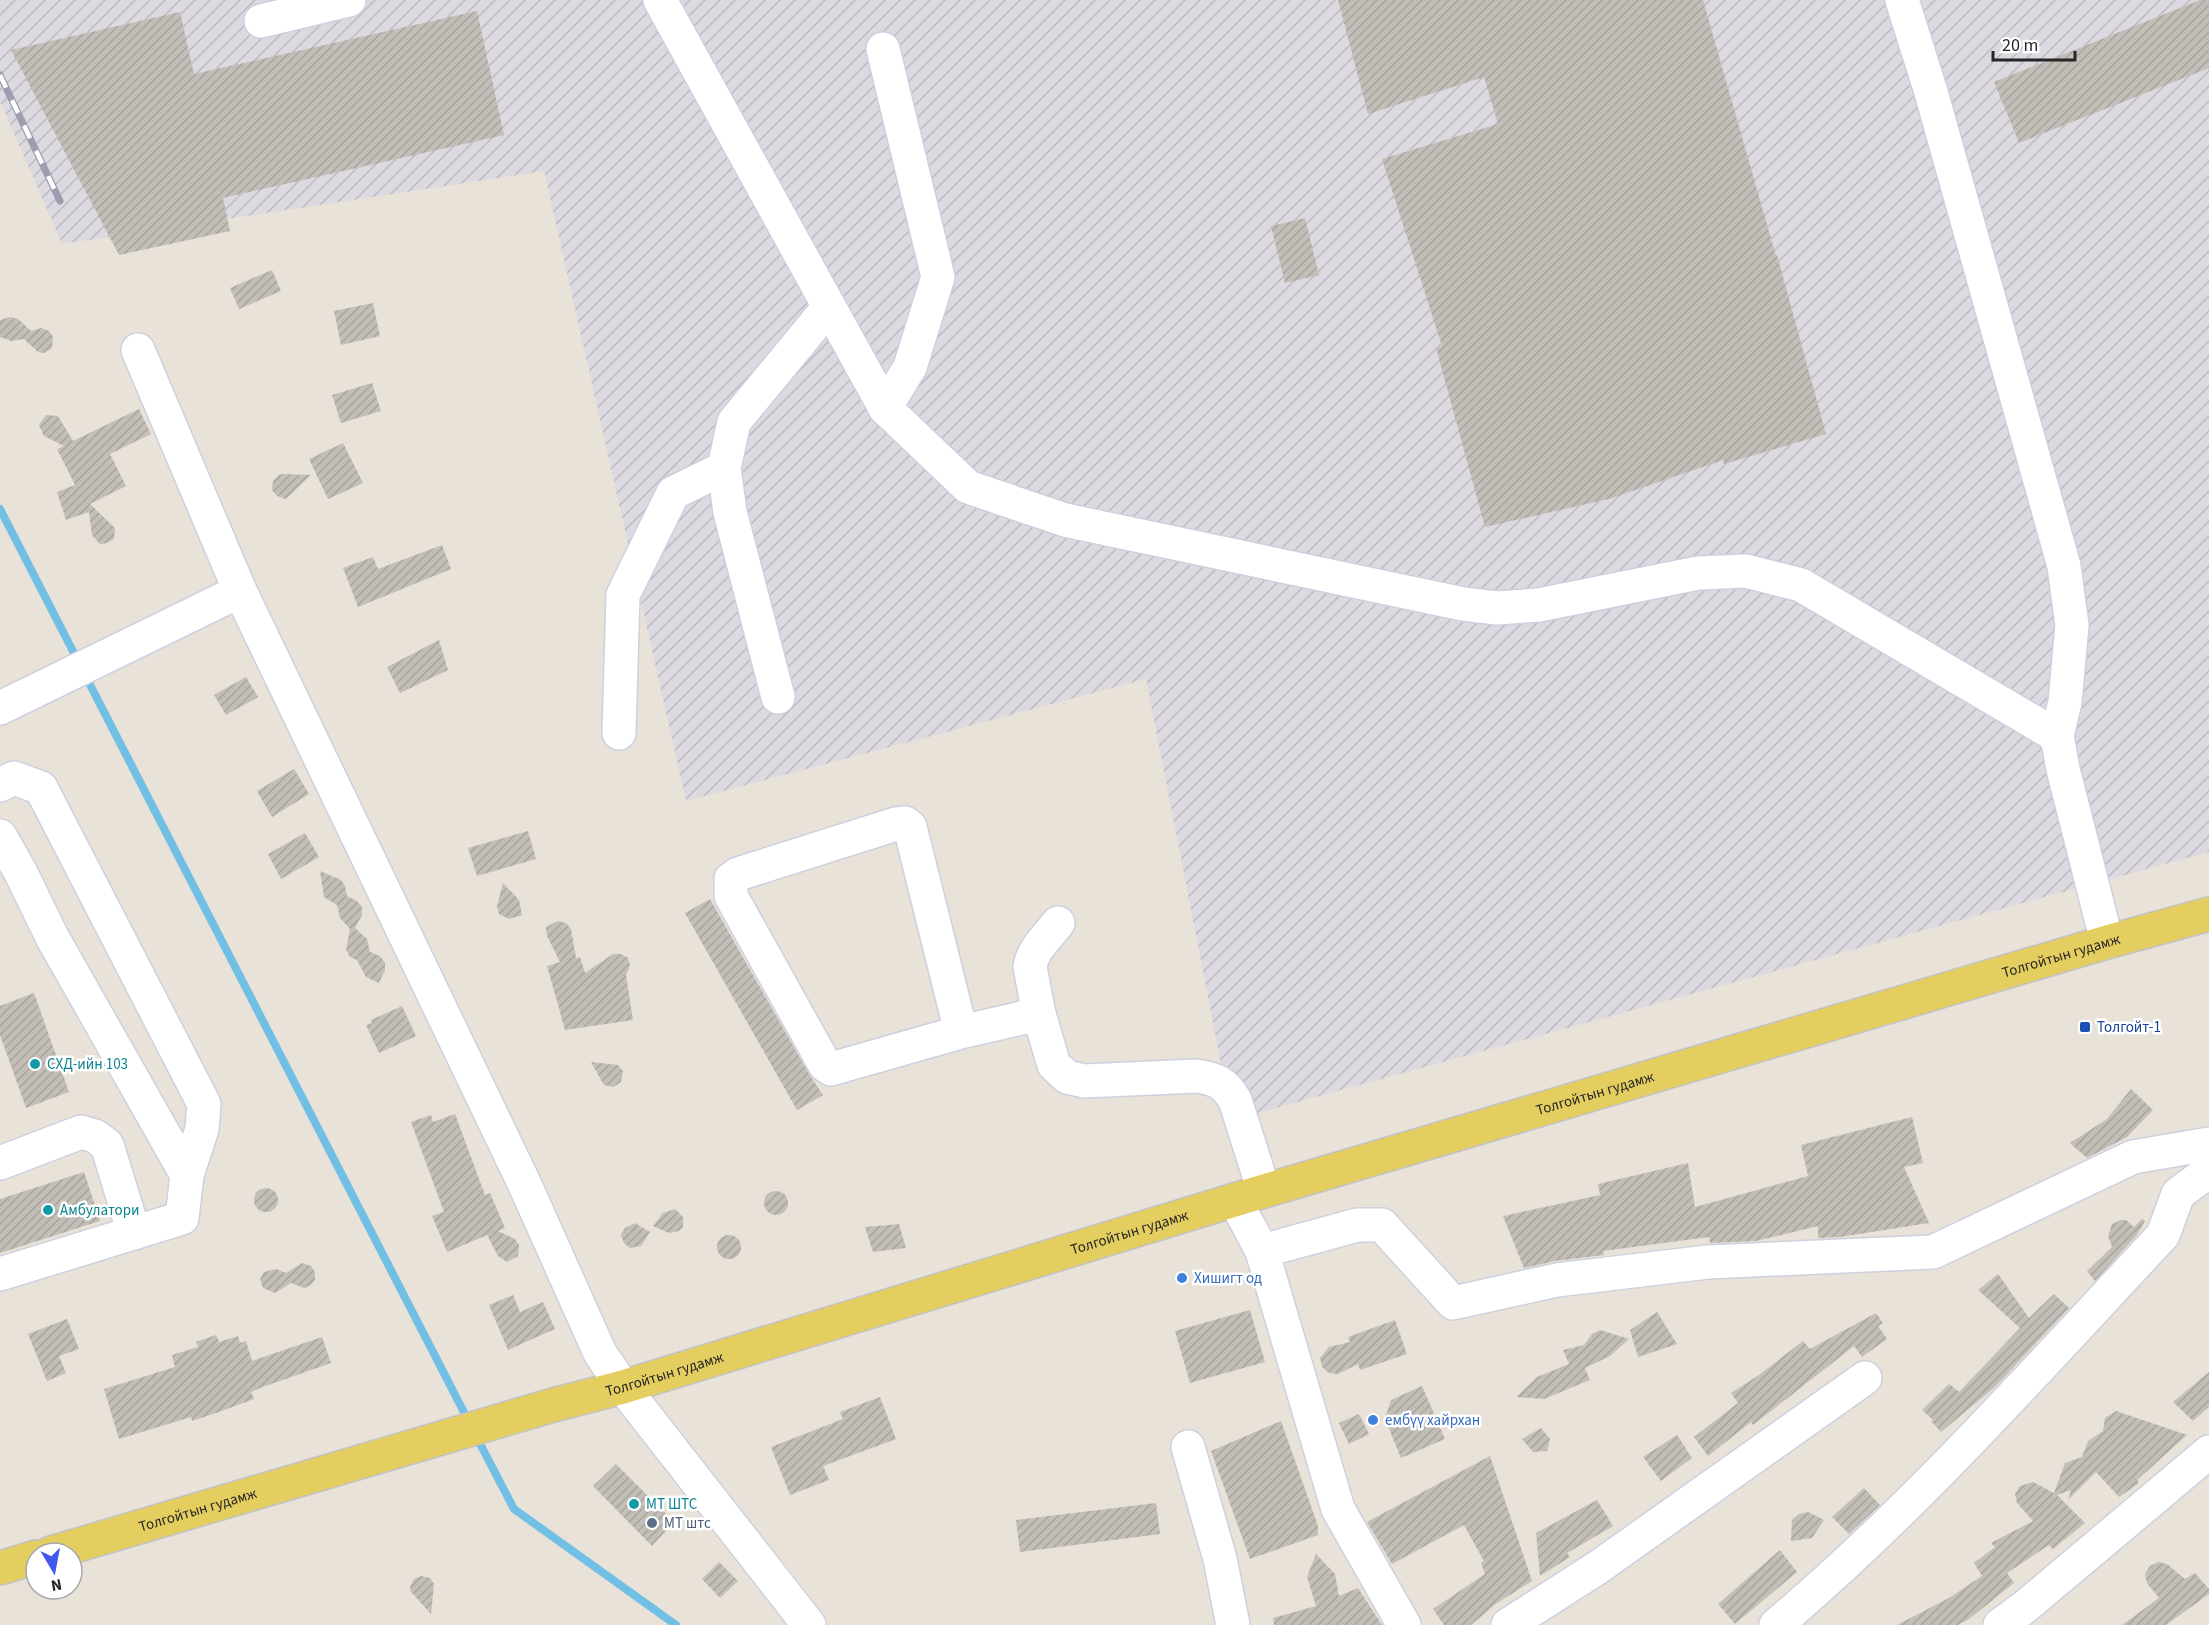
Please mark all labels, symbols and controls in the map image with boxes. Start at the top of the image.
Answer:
scale bar [1993,24,2076,62]
text: 20 m [2002,33,2038,58]
street label: Толгойтын гудамж [2000,929,2123,983]
place label: Толгойт-1 [2097,1017,2161,1038]
marker: Толгойт-1 [2078,1020,2092,1034]
place label: СХД-ийн 103 [47,1054,128,1075]
marker: СХД-ийн 103 [28,1057,42,1071]
street label: Толгойтын гудамж [1534,1066,1657,1121]
place label: Амбулатори [60,1200,140,1221]
marker: Амбулатори [41,1203,55,1217]
street label: Толгойтын гудамж [1068,1205,1192,1261]
place label: Хишигт од [1194,1268,1262,1289]
marker: Хишигт од [1175,1271,1189,1285]
street label: Толгойтын гудамж [603,1347,727,1402]
place label: ембүү хайрхан [1385,1410,1480,1431]
marker: ембүү хайрхан [1366,1413,1380,1427]
street label: Толгойтын гудамж [136,1483,260,1538]
place label: MТ ШТС [646,1494,698,1515]
marker: MТ ШТС [627,1497,641,1511]
place label: МТ штс [664,1513,711,1534]
marker: МТ штс [645,1516,659,1530]
north arrow [24,1541,84,1601]
text: N [49,1573,64,1597]

